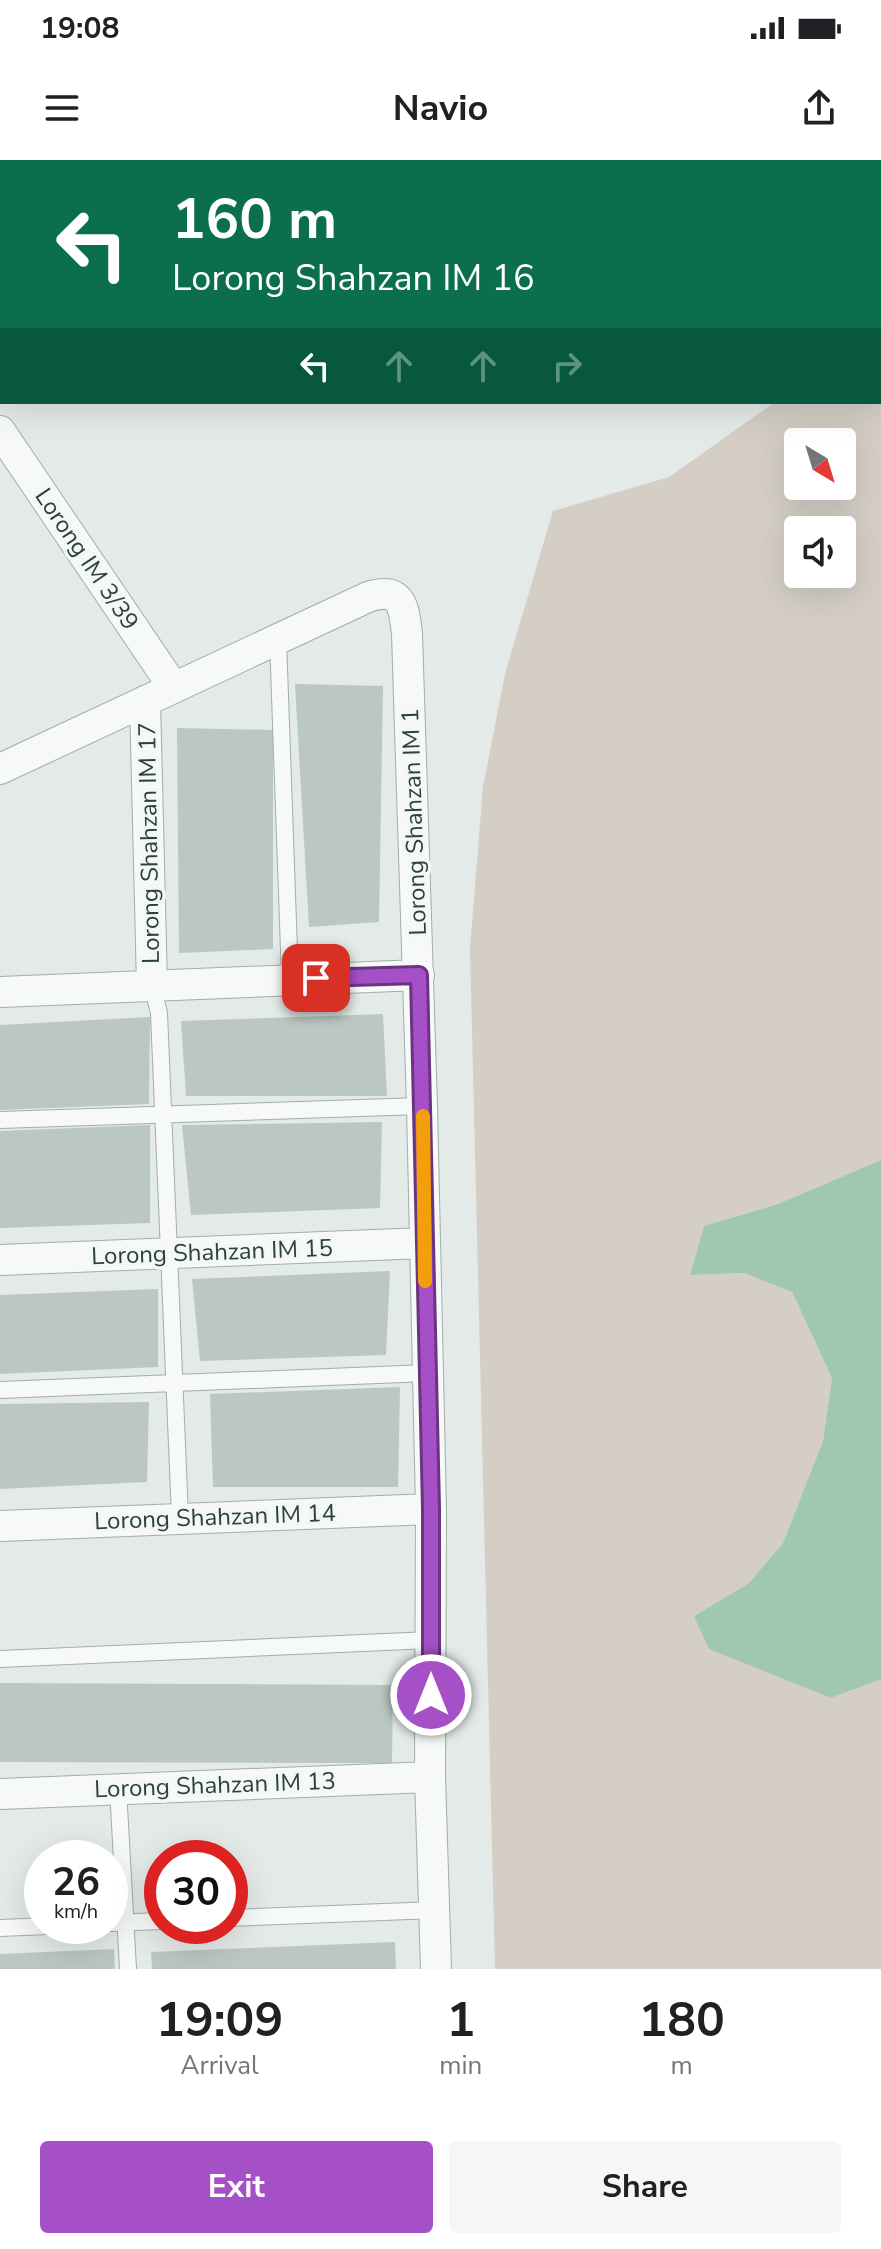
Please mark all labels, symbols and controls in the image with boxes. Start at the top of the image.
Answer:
text: 19:08 [40,8,119,49]
text: Navio [393,84,488,133]
icon: menu [40,86,84,130]
icon: share [797,86,841,130]
text: 160 m [172,181,337,258]
icon: left [40,192,144,296]
text: Lorong Shahzan IM 16 [172,254,535,303]
icon: left [293,344,337,388]
icon: ahead [377,344,421,388]
icon: ahead [461,344,505,388]
icon: right [545,344,589,388]
north arrow [784,428,856,500]
map controls [784,428,856,588]
street label: Lorong IM 3/39 [28,482,146,636]
button: sound [784,516,856,588]
street label: Lorong Shahzan IM 1 [394,708,434,936]
street label: Lorong Shahzan IM 17 [131,722,167,964]
pin [282,944,350,1012]
icon: arrive [294,956,338,1000]
street label: Lorong Shahzan IM 15 [91,1232,333,1272]
street label: Lorong Shahzan IM 14 [94,1497,336,1537]
position arrow [389,1653,473,1737]
street label: Lorong Shahzan IM 13 [94,1765,336,1805]
speed limit sign: 30 [144,1840,248,1944]
text: 26 [52,1855,100,1909]
text: km/h [54,1898,98,1925]
text: 19:09 [156,1987,283,2053]
text: 1 [446,1987,475,2053]
text: 180 [638,1987,725,2053]
text: Arrival [181,2048,259,2083]
text: min [439,2048,482,2083]
text: m [671,2048,693,2083]
button: Exit [40,2141,433,2233]
button: Share [449,2141,841,2233]

